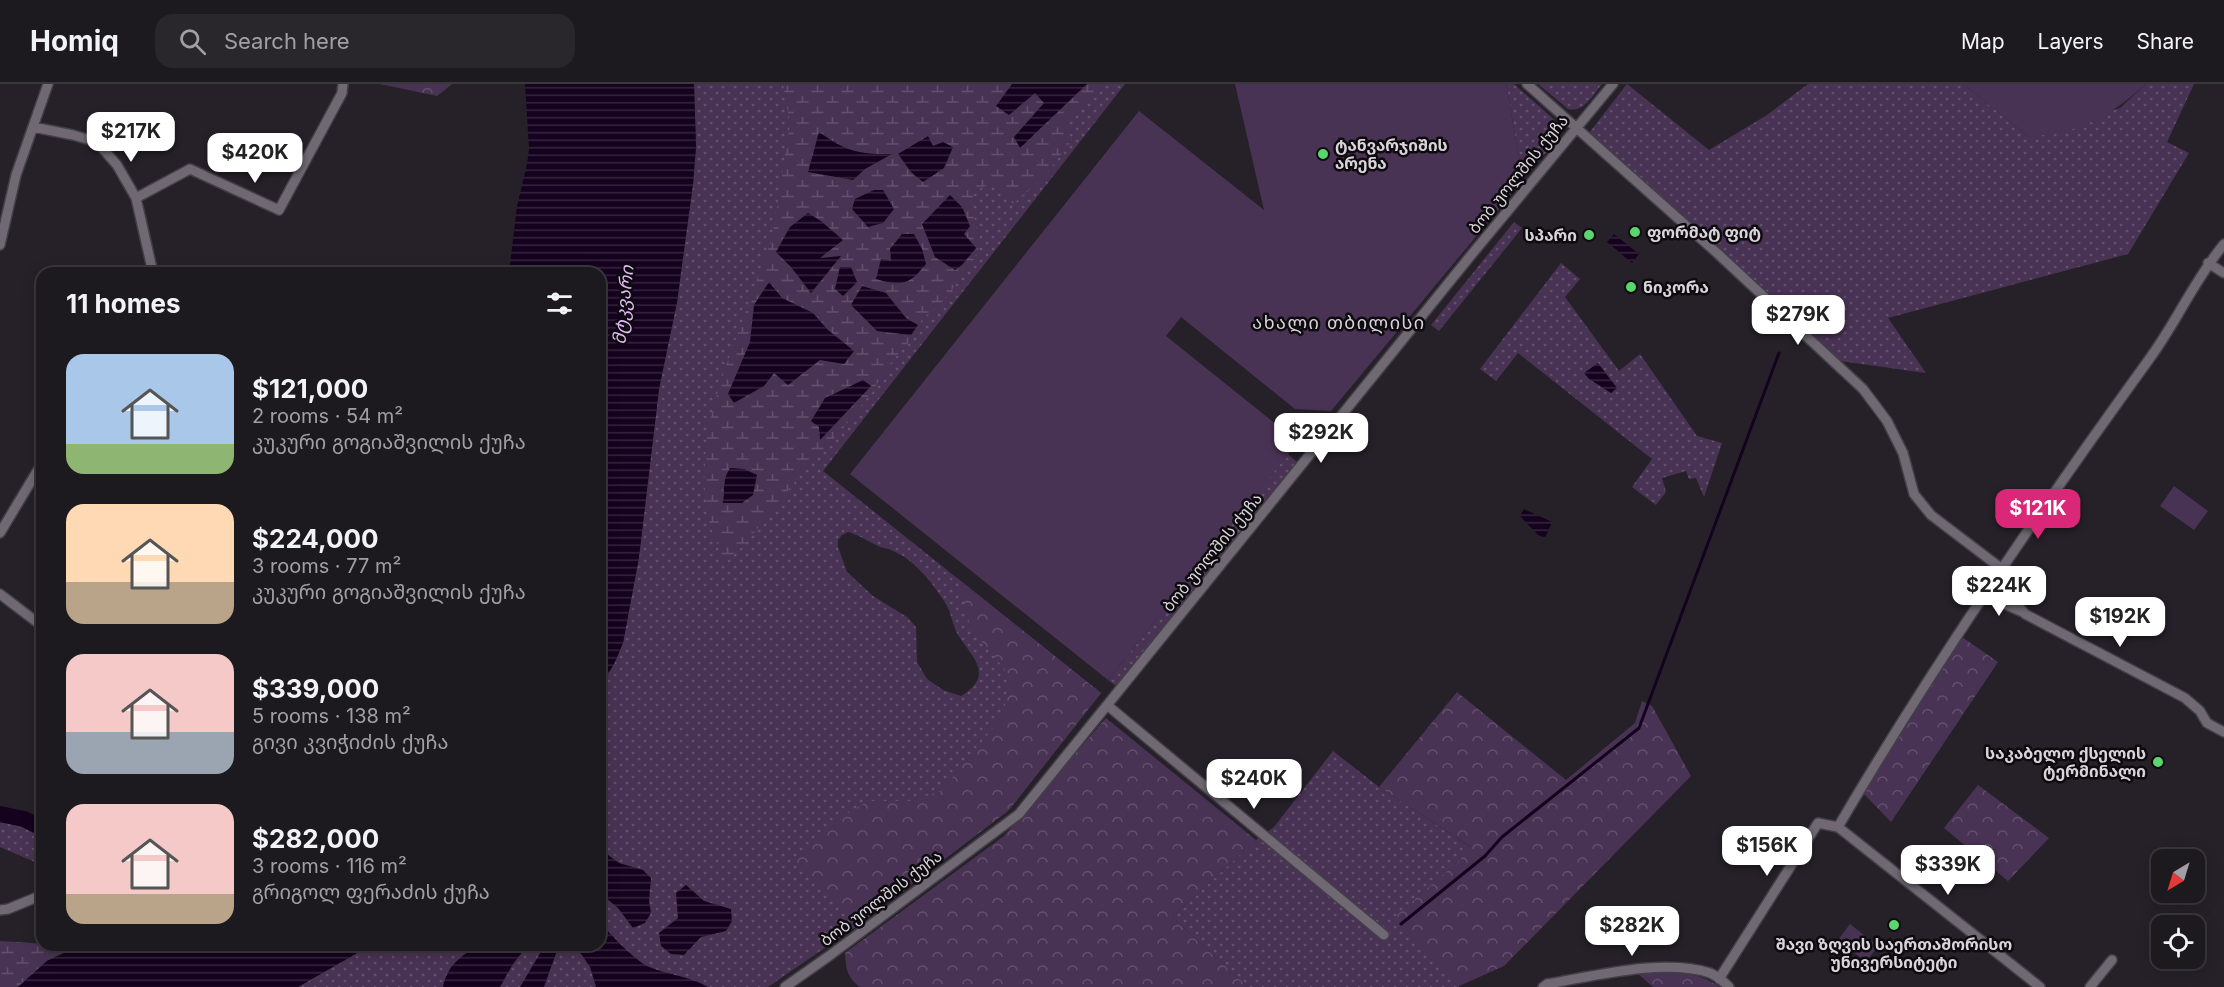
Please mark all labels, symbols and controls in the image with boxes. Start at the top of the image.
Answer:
search box [155,14,575,68]
text: Homiq [30,24,119,58]
icon: search [176,25,209,58]
text: Search here [224,28,350,54]
text: Map [1961,29,2005,54]
text: Layers [2038,29,2104,54]
text: Share [2137,29,2194,54]
street label: ბობ უოლშის ქუჩა [1464,111,1573,238]
pin: $217K [89,112,173,163]
text: $217K [101,119,161,143]
pin: $420K [213,133,297,184]
place label: ტანვარჯიშის არენა [1335,135,1448,173]
text: $420K [221,140,289,164]
marker: ტანვარჯიშის არენა [1316,147,1330,161]
place label: ფორმატ ფიტ [1647,222,1761,242]
place label: სპარი [1525,225,1577,245]
marker: ფორმატ ფიტ [1628,225,1642,239]
marker: სპარი [1582,228,1596,242]
water label: მტკვარი [608,264,639,346]
place label: ნიკორა [1643,277,1709,297]
marker: ნიკორა [1624,280,1638,294]
icon: filters [543,287,576,320]
text: 11 homes [66,288,181,319]
pin: $279K [1756,295,1840,346]
text: $279K [1766,302,1830,326]
district label: ახალი თბილისი [1252,312,1426,334]
text: $121,000 [252,373,368,404]
icon: home [114,378,186,450]
text: 2 rooms · 54 m² [252,404,403,428]
pin: $292K [1279,413,1363,464]
text: $292K [1288,420,1354,444]
text: კუკური გოგიაშვილის ქუჩა [252,430,526,454]
street label: ბობ უოლშის ქუჩა [1158,489,1267,616]
pin: $121K [1996,489,2080,540]
text: $121K [2009,496,2067,520]
text: $224,000 [252,523,379,554]
icon: home [114,528,186,600]
text: 3 rooms · 77 m² [252,554,401,578]
pin: $224K [1957,566,2041,617]
text: $224K [1966,573,2032,597]
text: კუკური გოგიაშვილის ქუჩა [252,580,526,604]
pin: $192K [2078,597,2162,648]
text: $192K [2089,604,2151,628]
text: $339,000 [252,673,379,704]
icon: home [114,678,186,750]
text: 5 rooms · 138 m² [252,704,411,728]
text: გივი კვიჭიძის ქუჩა [252,730,448,754]
place label: საკაბელო ქსელის ტერმინალი [1985,743,2146,782]
marker: საკაბელო ქსელის ტერმინალი [2151,755,2165,769]
pin: $240K [1212,759,1296,810]
text: $240K [1221,766,1287,790]
text: $282,000 [252,823,379,854]
pin: $156K [1725,826,1809,877]
icon: home [114,828,186,900]
text: $156K [1736,833,1798,857]
pin: $339K [1906,845,1990,896]
street label: ბობ უოლშის ქუჩა [816,846,946,951]
north arrow [2151,849,2205,903]
map controls [2151,849,2205,969]
text: $339K [1915,852,1981,876]
text: 3 rooms · 116 m² [252,854,407,878]
text: გრიგოლ ფერაძის ქუჩა [252,880,490,904]
pin: $282K [1590,906,1674,957]
text: $282K [1599,913,1665,937]
button: locate [2151,915,2205,969]
marker: შავი ზღვის საერთაშორისო უნივერსიტეტი [1887,918,1901,932]
place label: შავი ზღვის საერთაშორისო უნივერსიტეტი [1776,934,2012,972]

